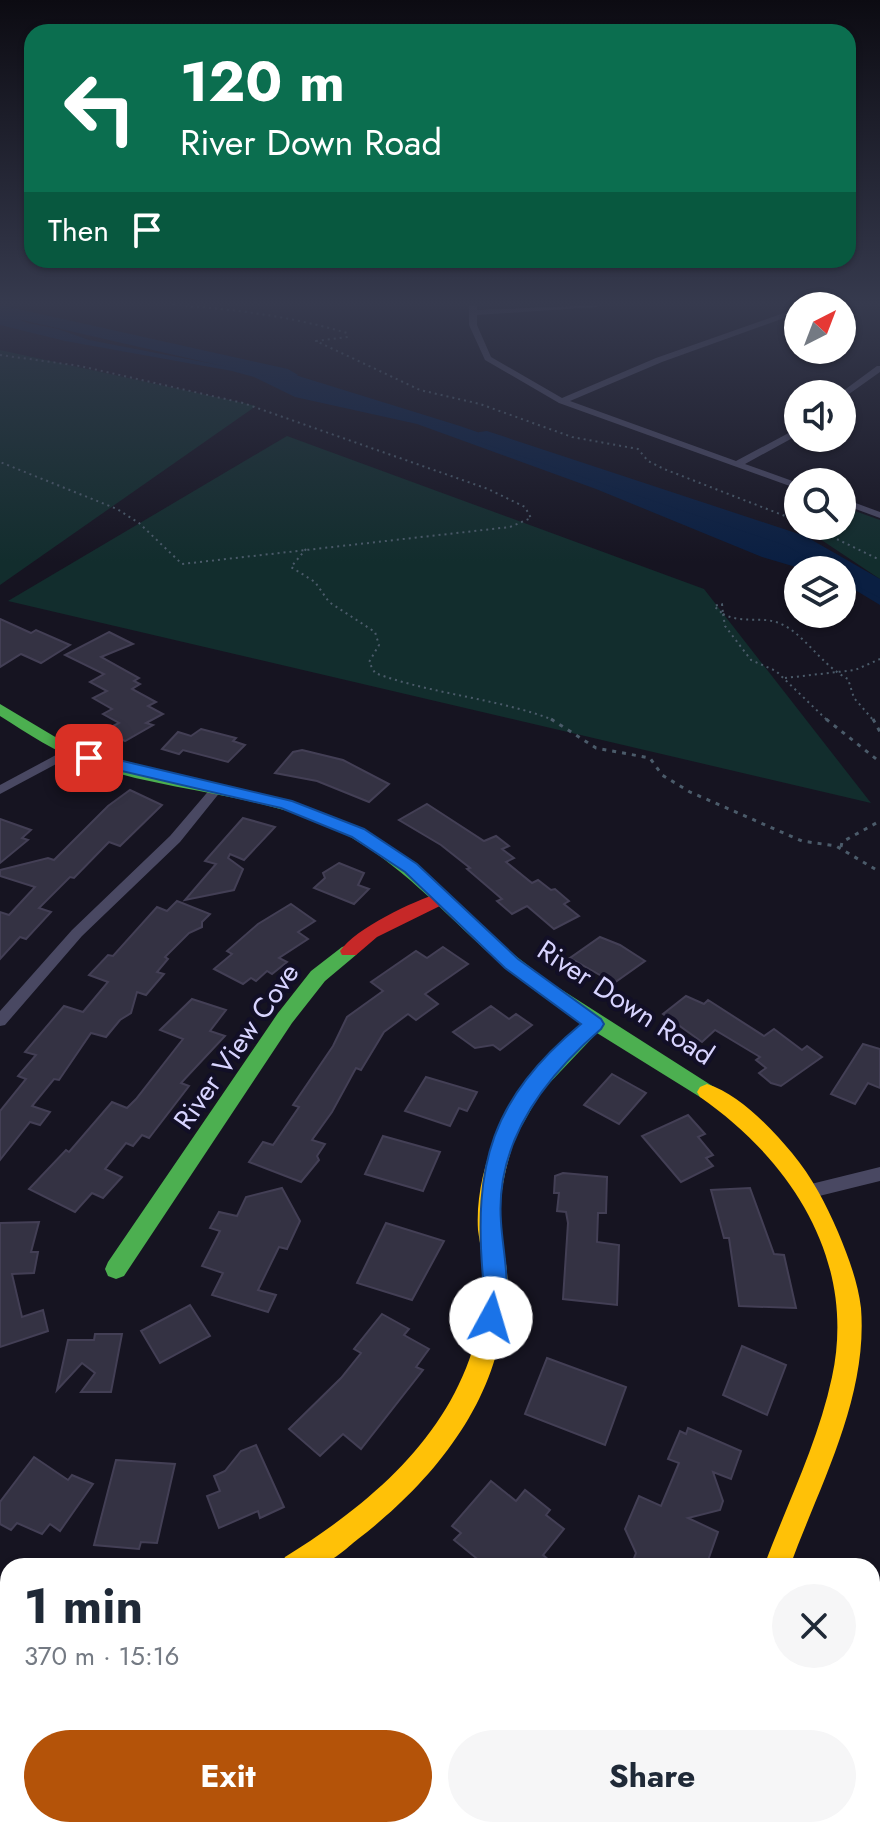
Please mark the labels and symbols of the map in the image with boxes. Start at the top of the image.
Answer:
north arrow [784,292,856,364]
pin [55,724,123,792]
street label: River Down Road [529,930,722,1075]
street label: River View Cove [164,955,309,1138]
position arrow [449,1276,533,1360]

